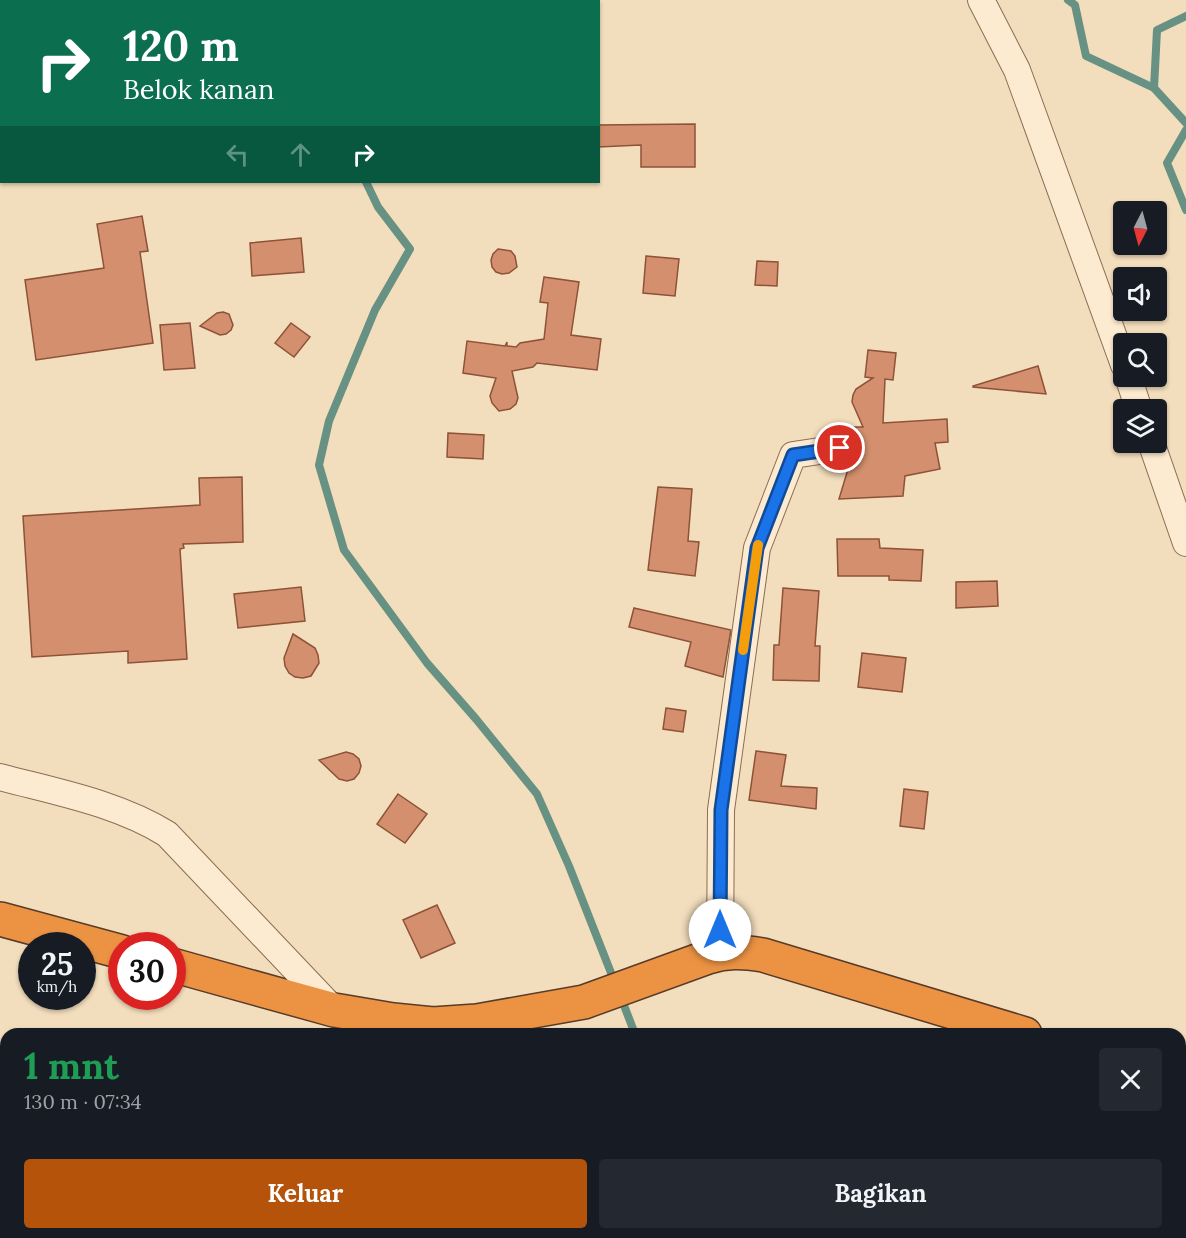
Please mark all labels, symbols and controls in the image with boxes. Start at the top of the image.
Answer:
text: 120 m [123,19,239,73]
icon: right [24,24,102,102]
text: Belok kanan [123,72,274,106]
icon: left [221,138,254,171]
icon: ahead [284,138,317,171]
icon: right [347,138,380,171]
north arrow [1113,201,1167,255]
map controls [1113,201,1167,453]
button: sound [1113,267,1167,321]
button: search [1113,333,1167,387]
button: layers [1113,399,1167,453]
pin [814,422,865,473]
icon: arrive [823,431,856,464]
position arrow [688,898,752,962]
speed limit sign: 30 [108,932,186,1010]
text: 25 [41,945,73,983]
text: km/h [37,977,77,996]
text: 1 mnt [24,1043,119,1089]
button: close [1099,1048,1162,1111]
text: 130 m · 07:34 [24,1089,142,1114]
button: Keluar [24,1159,587,1228]
button: Bagikan [599,1159,1162,1228]

